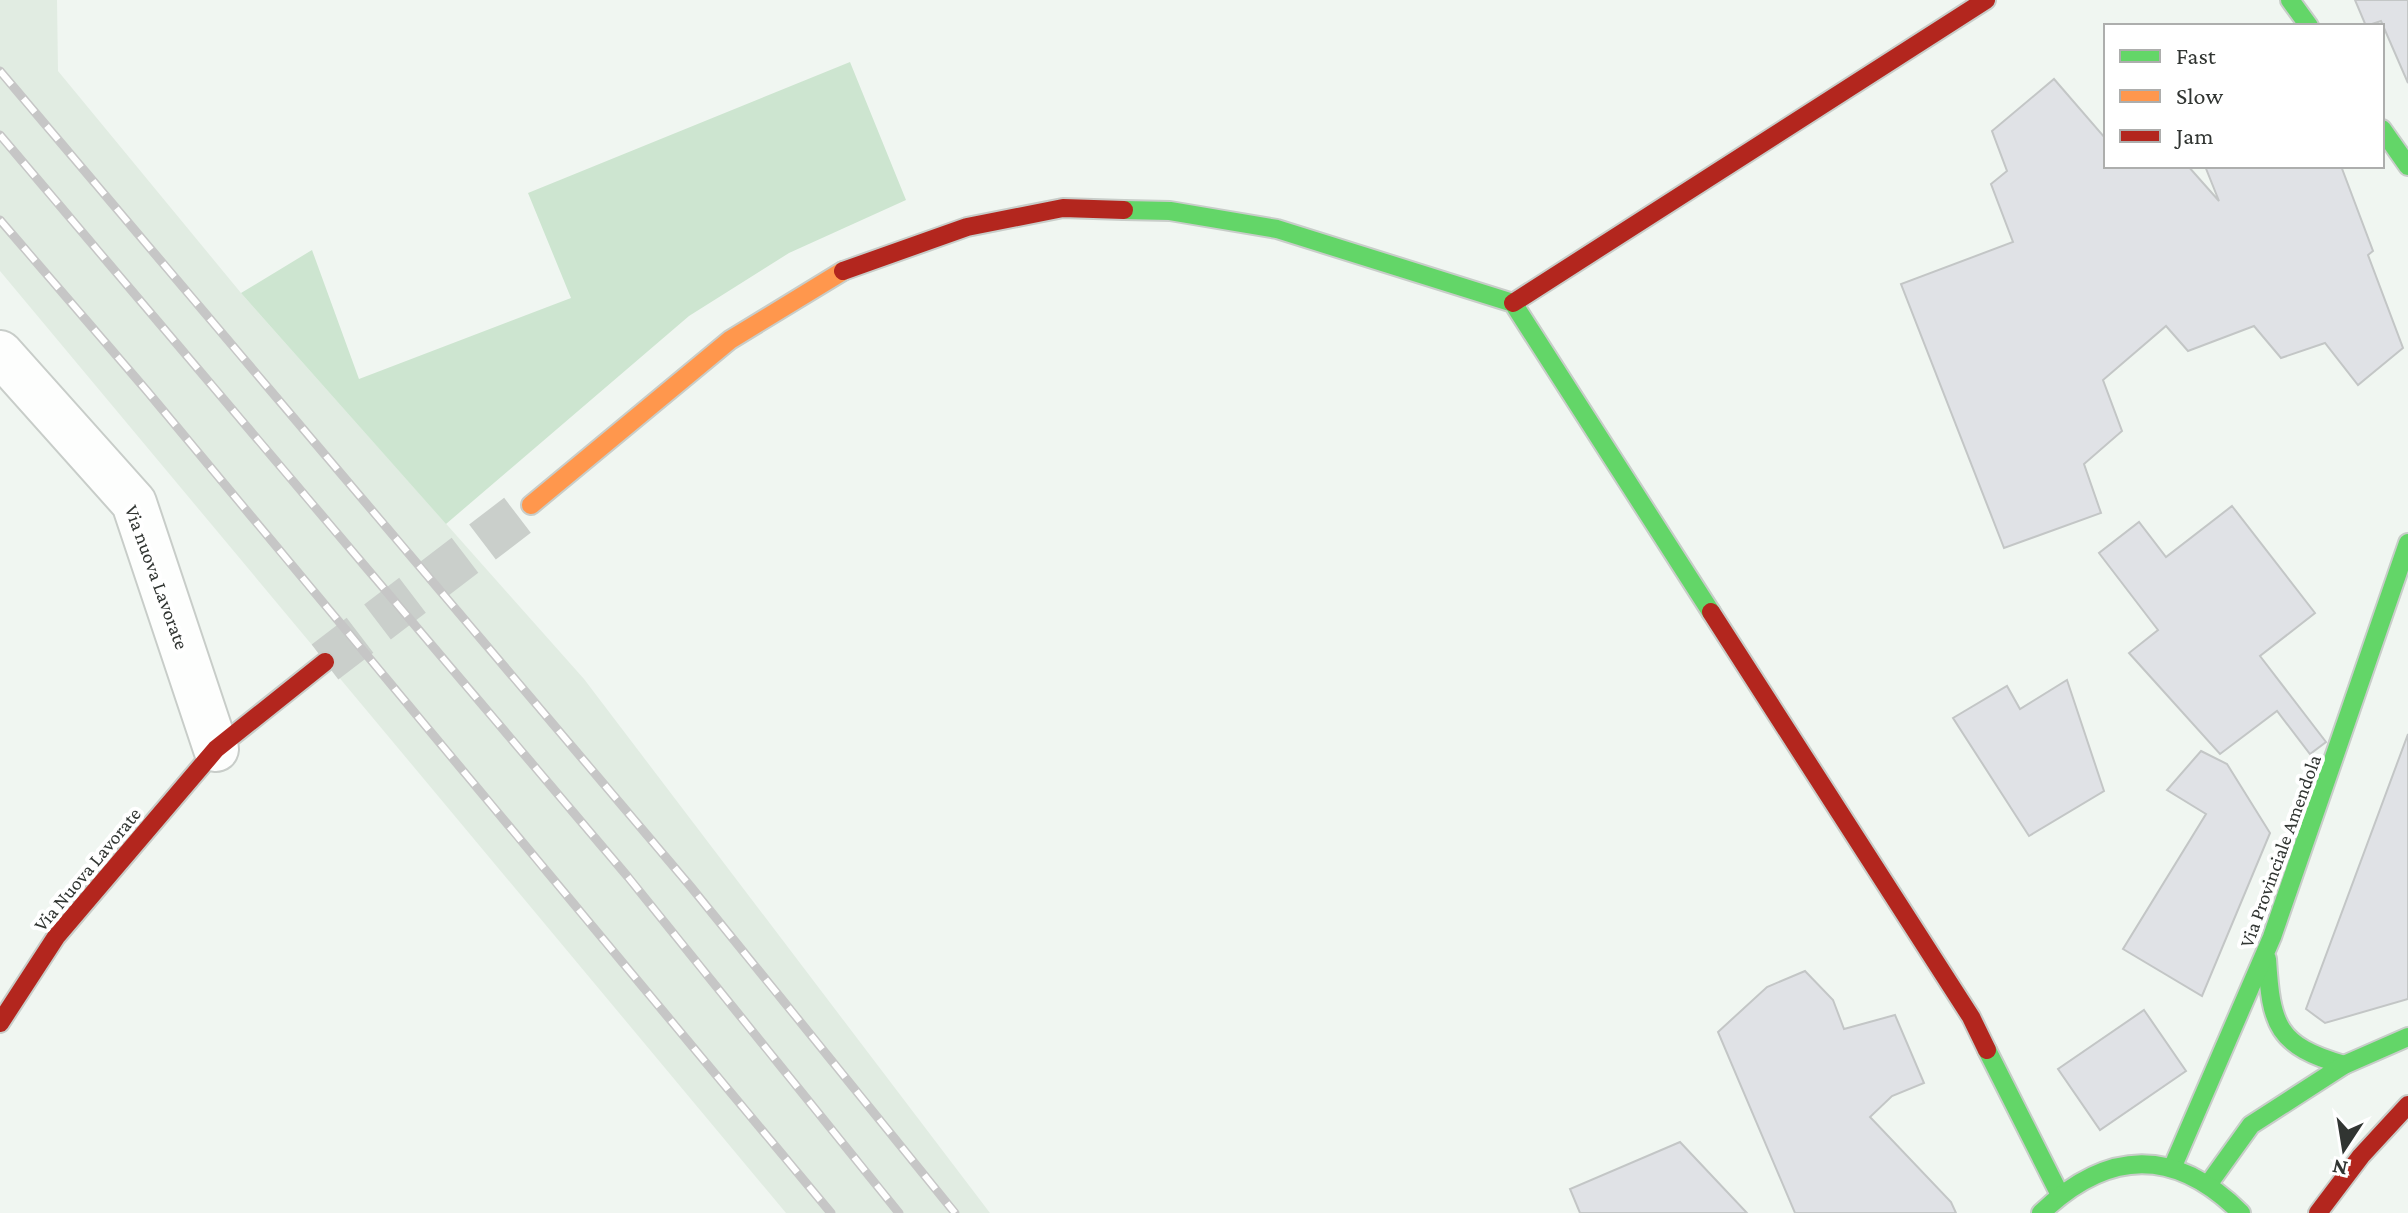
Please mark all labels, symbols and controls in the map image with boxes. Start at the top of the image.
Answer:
legend [2104,24,2384,168]
text: Fast [2176,42,2217,69]
text: Slow [2176,82,2223,109]
text: Jam [2174,122,2214,149]
street label: Via nuova Lavorate [121,502,193,652]
street label: Via Provinciale Amendola [2235,752,2325,950]
street label: Via Nuova Lavorate [29,803,145,935]
north arrow [2304,1109,2384,1189]
text: N [2330,1154,2350,1182]

